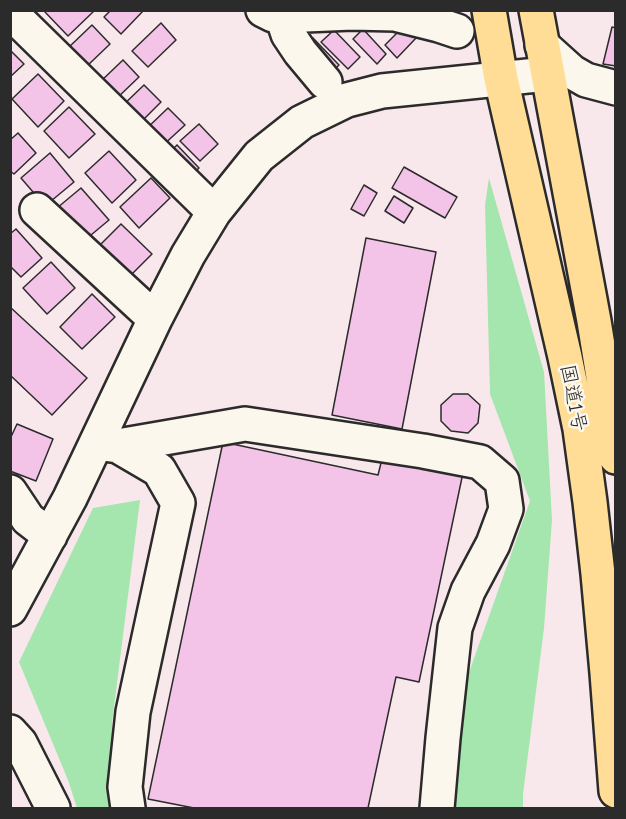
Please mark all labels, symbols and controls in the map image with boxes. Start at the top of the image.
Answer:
street label: 国道1号 [555,362,591,434]

